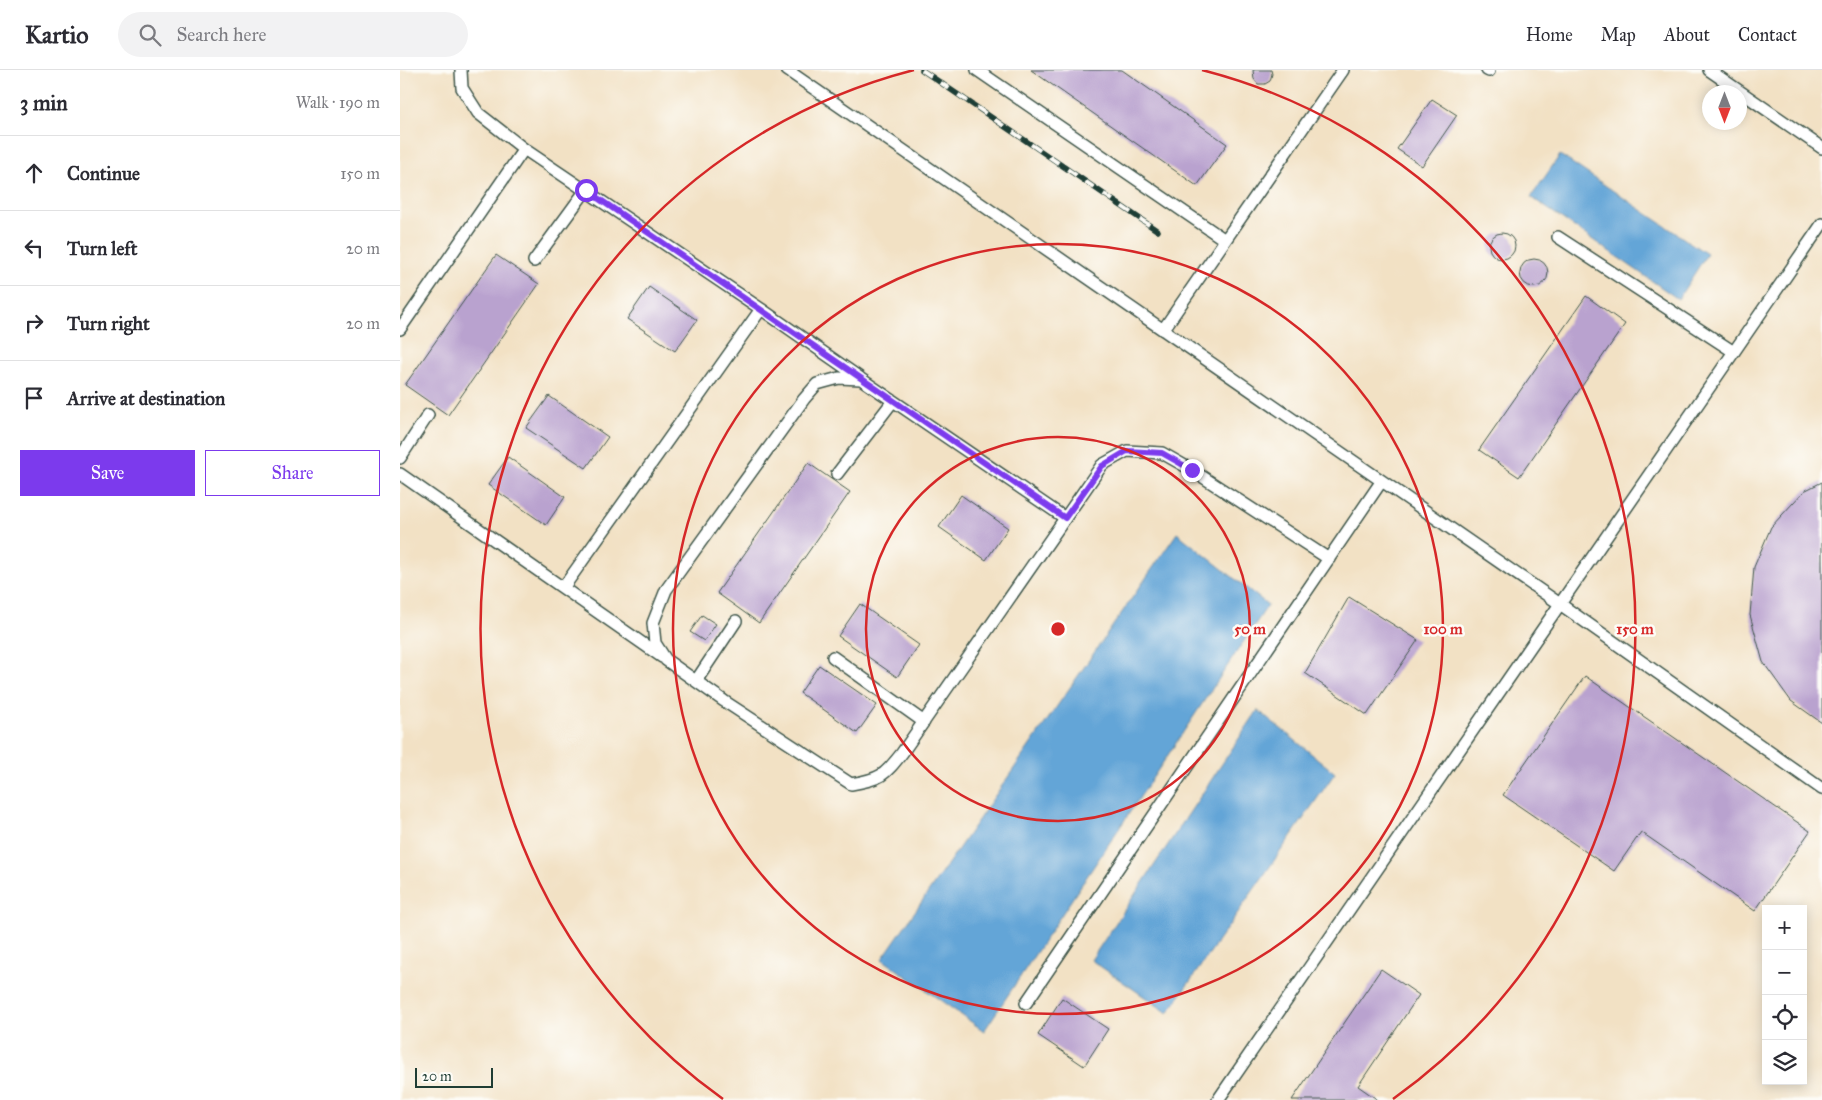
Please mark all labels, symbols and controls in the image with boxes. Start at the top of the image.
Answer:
search box [118,12,468,57]
text: Kartio [25,20,88,50]
icon: search [136,21,164,49]
text: Search here [176,23,266,46]
text: Home [1526,24,1573,46]
text: Map [1601,24,1636,46]
text: About [1664,24,1710,46]
text: Contact [1738,24,1797,46]
north arrow [1702,85,1747,130]
text: 3 min [20,90,68,116]
text: Walk · 190 m [296,93,380,112]
icon: ahead [20,159,48,187]
text: Continue [67,162,140,185]
text: 150 m [340,164,380,183]
route start [575,179,598,202]
icon: left [20,234,48,262]
text: Turn left [67,237,137,260]
text: 20 m [346,239,380,258]
icon: right [20,309,48,337]
text: Turn right [67,312,150,335]
text: 20 m [346,314,380,333]
icon: arrive [20,384,48,412]
text: Arrive at destination [67,387,225,410]
button: Save [20,450,195,496]
button: Share [205,450,380,496]
route end [1181,459,1204,482]
centre of rings [1049,620,1067,638]
text: 50 m [1234,620,1266,638]
text: 100 m [1423,620,1463,638]
text: 150 m [1616,620,1654,638]
map controls [1762,905,1807,1085]
button: + [1762,905,1807,950]
button: − [1762,950,1807,995]
button: locate [1762,995,1807,1040]
button: layers [1762,1040,1807,1085]
scale bar [415,1065,492,1088]
text: 20 m [422,1068,452,1085]

